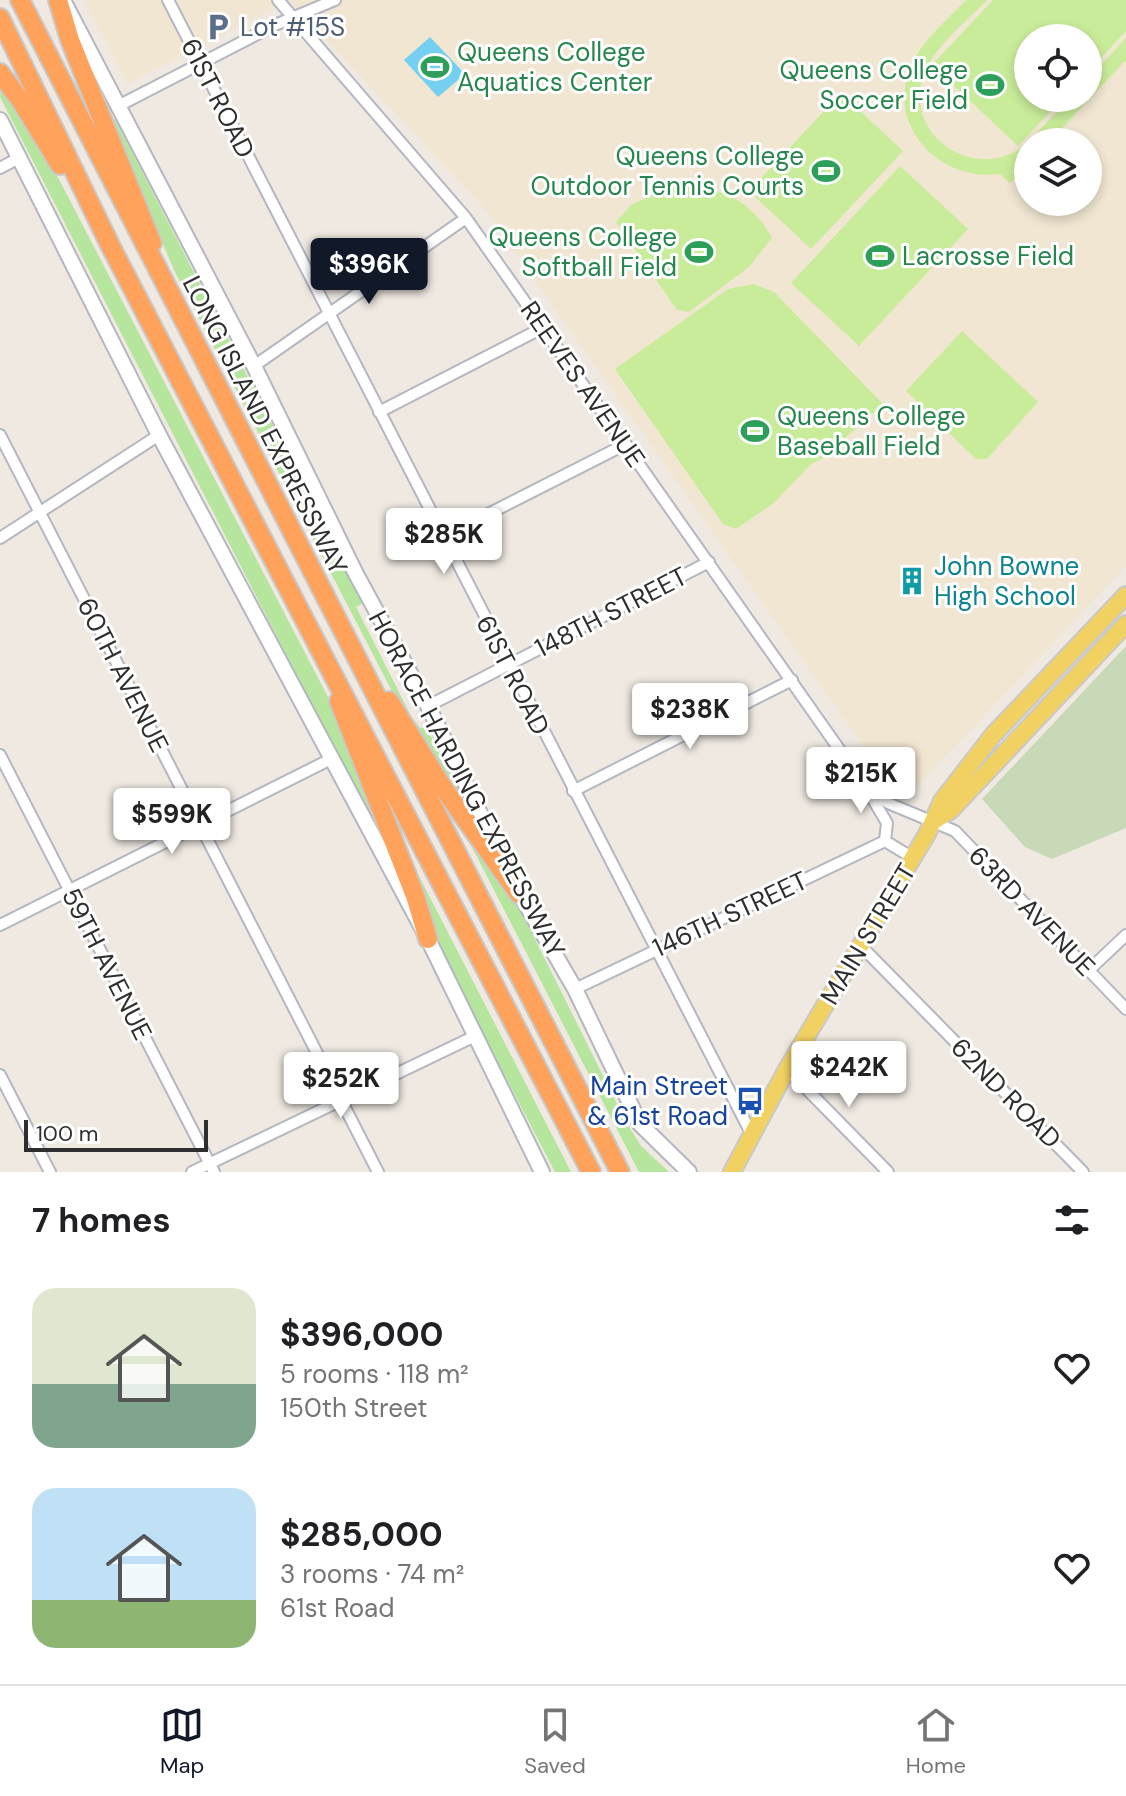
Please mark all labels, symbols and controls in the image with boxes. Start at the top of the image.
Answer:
place label: Lot #15S [240,10,345,44]
parking icon: Lot #15S [203,12,233,42]
map controls [1014,24,1102,216]
button: locate [1014,24,1102,112]
street label: 61ST ROAD [173,32,263,164]
place label: Queens College Aquatics Center [457,35,652,99]
sports icon: Queens College Aquatics Center [420,52,450,82]
place label: Queens College Soccer Field [779,53,968,117]
sports icon: Queens College Soccer Field [975,70,1005,100]
button: layers [1014,128,1102,216]
place label: Queens College Outdoor Tennis Courts [531,139,804,203]
sports icon: Queens College Outdoor Tennis Courts [811,156,841,186]
place label: Queens College Softball Field [488,220,677,284]
sports icon: Queens College Softball Field [684,237,714,267]
pin: $396K [313,238,425,306]
place label: Lacrosse Field [902,239,1074,273]
sports icon: Lacrosse Field [865,241,895,271]
text: $396K [329,247,409,281]
street label: LONG ISLAND EXPRESSWAY [175,270,355,580]
street label: REEVES AVENUE [513,294,653,474]
place label: Queens College Baseball Field [777,399,966,463]
sports icon: Queens College Baseball Field [740,416,770,446]
pin: $285K [388,508,500,576]
text: $285K [404,517,484,551]
place label: John Bowne High School [934,549,1079,613]
street label: 148TH STREET [529,559,693,665]
building icon: John Bowne High School [897,566,927,596]
street label: 60TH AVENUE [70,592,176,758]
street label: HORACE HARDING EXPRESSWAY [361,605,573,963]
street label: 61ST ROAD [468,609,558,741]
pin: $238K [634,683,746,751]
text: $238K [650,692,730,726]
pin: $215K [805,747,917,815]
text: $215K [824,756,898,790]
pin: $599K [116,788,228,856]
text: $599K [131,797,213,831]
street label: 63RD AVENUE [961,839,1103,983]
street label: MAIN STREET [813,857,923,1011]
street label: 146TH STREET [647,863,813,965]
street label: 59TH AVENUE [54,882,160,1046]
street label: 62ND ROAD [943,1030,1069,1156]
pin: $242K [793,1041,905,1109]
text: $242K [809,1050,889,1084]
pin: $252K [285,1052,397,1120]
text: $252K [302,1061,380,1095]
place label: Main Street & 61st Road [587,1069,728,1133]
bus stop icon: Main Street & 61st Road [735,1086,765,1116]
scale bar [24,1116,208,1152]
text: 100 m [36,1119,98,1148]
text: 7 homes [32,1198,171,1243]
icon: filters [1050,1198,1094,1242]
text: $396,000 [280,1312,444,1357]
icon: home [96,1320,192,1416]
icon: heart [1050,1346,1094,1390]
text: 5 rooms · 118 m² [280,1357,469,1391]
text: 150th Street [280,1391,428,1425]
text: $285,000 [280,1512,443,1557]
icon: home [96,1520,192,1616]
icon: heart [1050,1546,1094,1590]
text: 3 rooms · 74 m² [280,1557,464,1591]
text: 61st Road [280,1591,395,1625]
tab: Map [160,1703,204,1780]
tab: Saved [524,1703,586,1780]
tab: Home [906,1703,966,1780]

